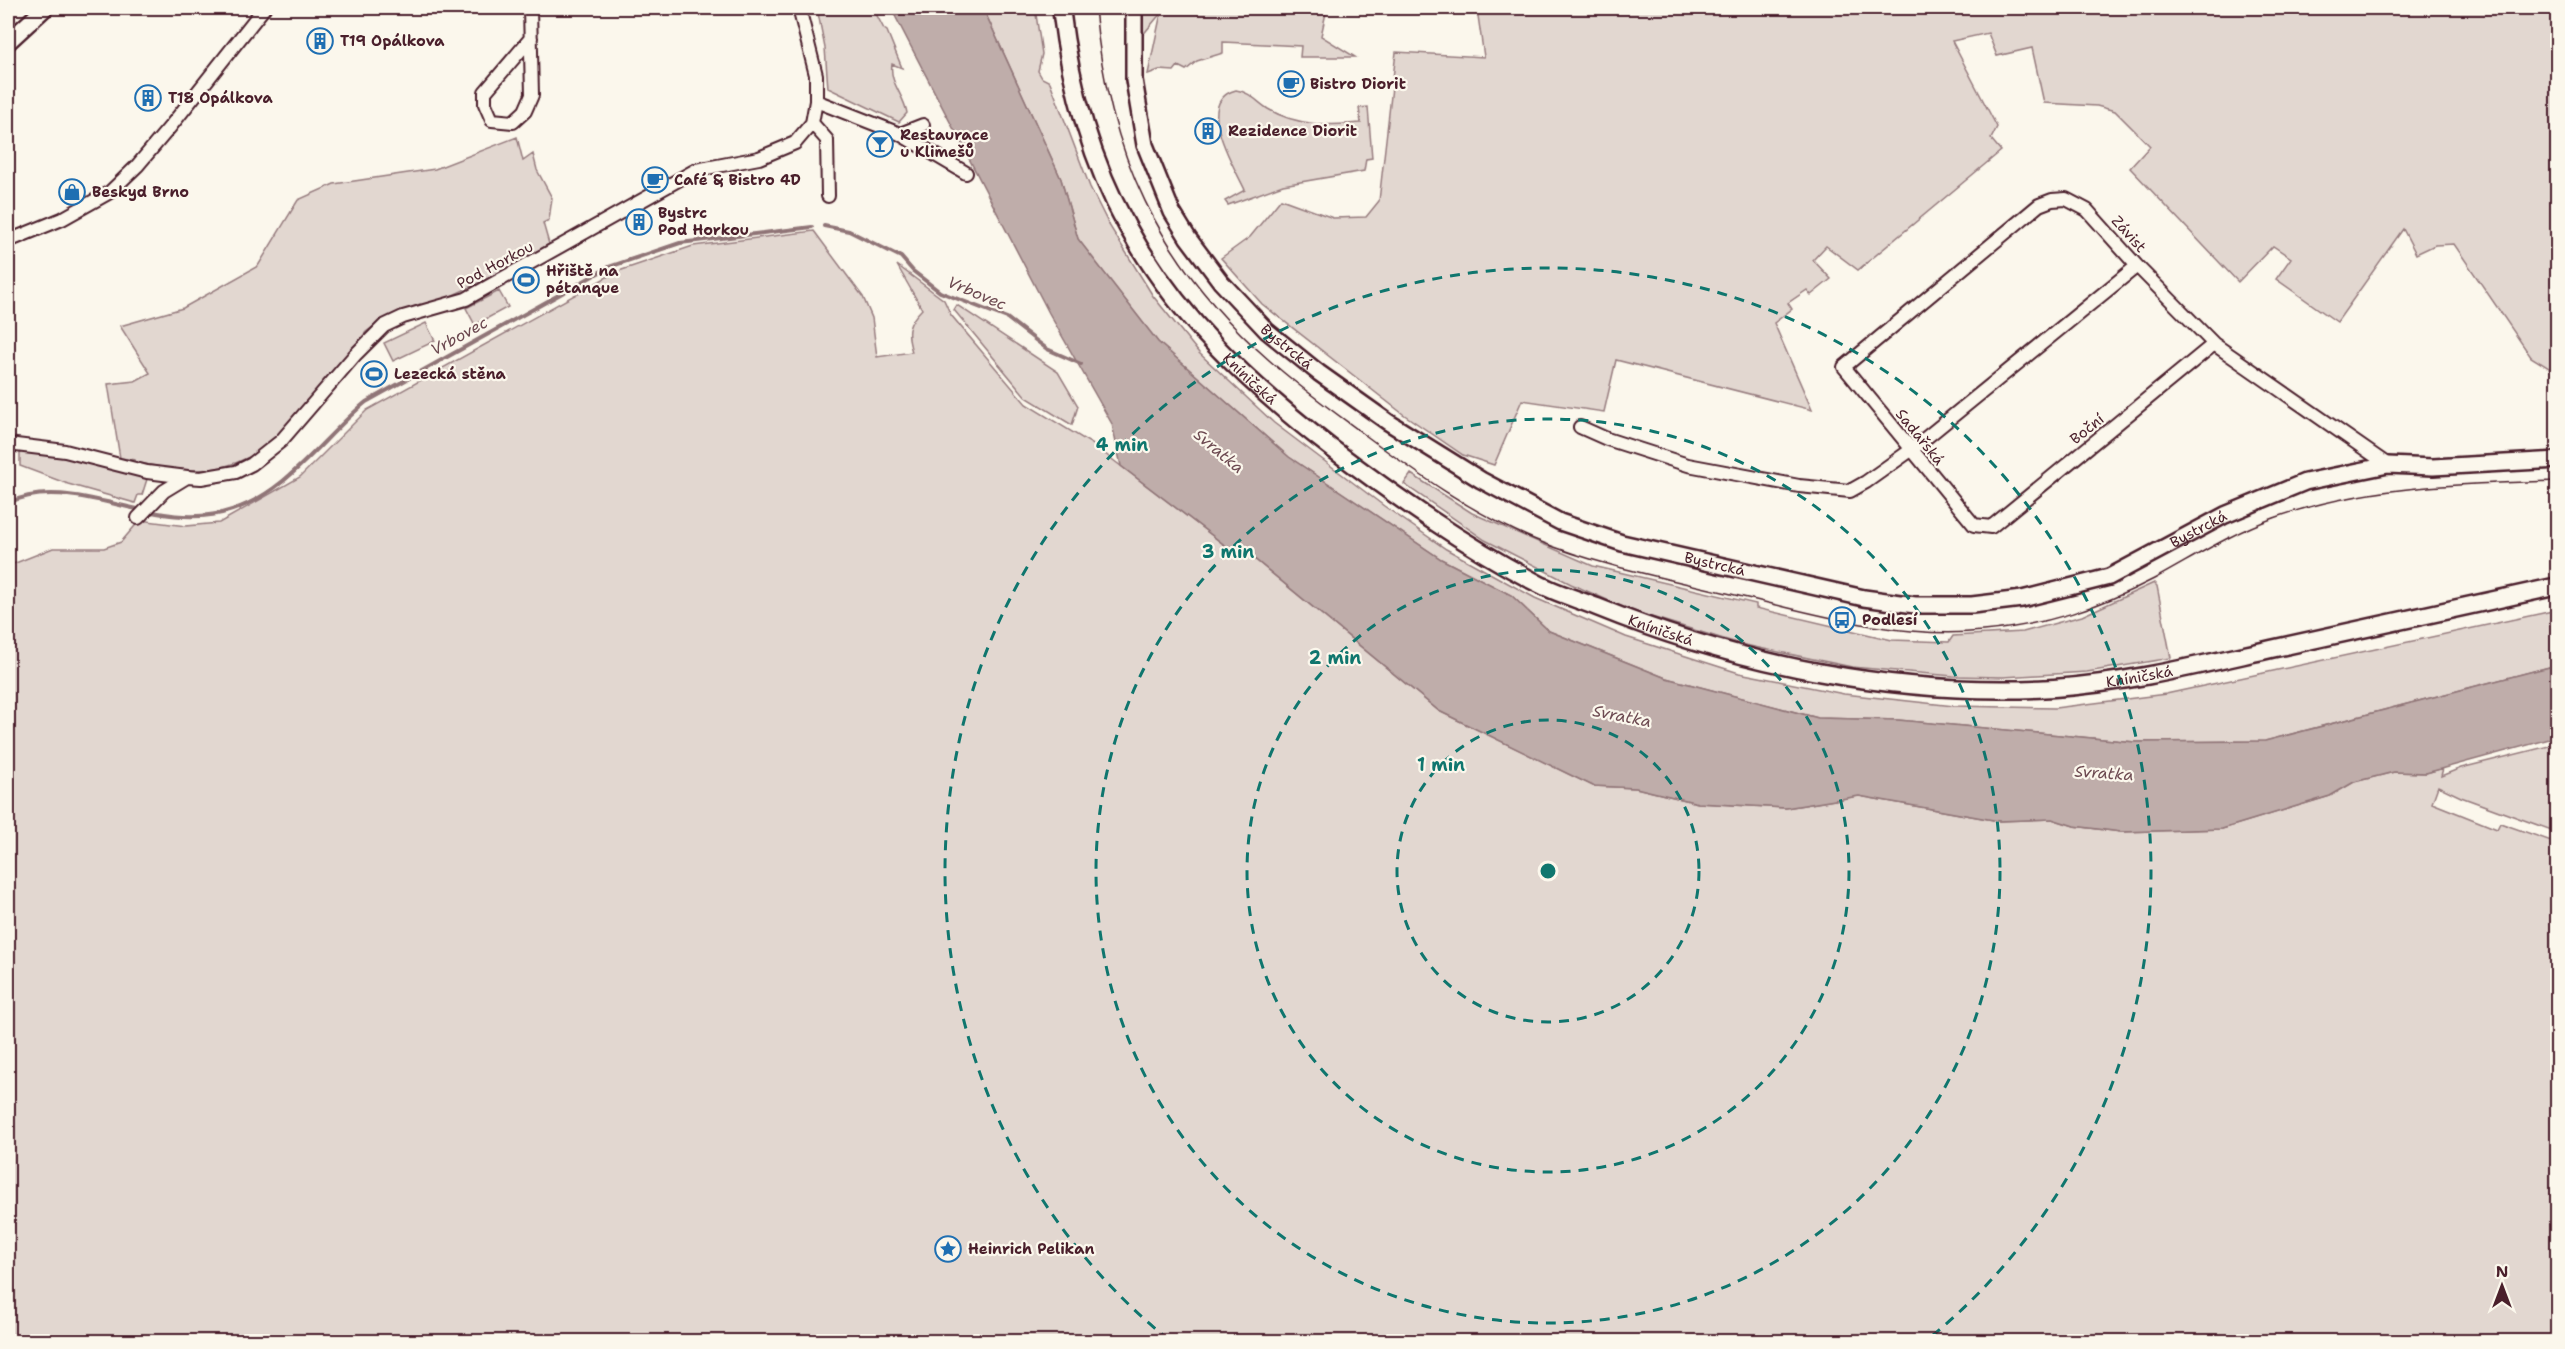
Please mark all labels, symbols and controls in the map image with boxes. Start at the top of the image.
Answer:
building icon: T19 Opálkova [305,26,335,56]
place label: T19 Opálkova [340,31,445,51]
cafe icon: Bistro Diorit [1276,69,1306,99]
place label: Bistro Diorit [1310,74,1406,94]
building icon: T18 Opálkova [133,83,163,113]
place label: T18 Opálkova [168,88,273,108]
building icon: Rezidence Diorit [1193,116,1223,146]
place label: Rezidence Diorit [1228,121,1357,141]
place label: Restaurace u Klimešů [900,125,989,162]
bar icon: Restaurace u Klimešů [865,129,895,159]
cafe icon: Café & Bistro 4D [640,165,670,195]
place label: Café & Bistro 4D [674,170,801,190]
shop icon: Beskyd Brno [57,177,87,207]
place label: Beskyd Brno [92,182,189,202]
place label: Bystrc Pod Horkou [658,203,749,240]
building icon: Bystrc Pod Horkou [624,207,654,237]
street label: Závist [2107,211,2151,257]
street label: Pod Horkou [453,237,537,293]
place label: Hřiště na pétanque [546,261,619,298]
sports icon: Hřiště na pétanque [511,265,541,295]
water label: Vrbovec [944,271,1010,315]
water label: Vrbovec [427,312,491,360]
street label: Bystrcká [1256,320,1317,374]
street label: Kníničská [1218,348,1282,410]
sports icon: Lezecká stěna [359,359,389,389]
place label: Lezecká stěna [394,364,507,384]
street label: Sadařská [1891,405,1949,470]
street label: Boční [2066,409,2109,449]
water label: Svratka [1190,424,1248,478]
text: 4 min [1096,433,1148,457]
street label: Bystrcká [2166,506,2231,553]
text: 3 min [1202,540,1254,564]
street label: Bystrcká [1682,547,1748,581]
bus stop icon: Podlesí [1827,605,1857,635]
street label: Kníničská [1625,610,1696,651]
place label: Podlesí [1862,610,1918,630]
text: 2 min [1309,646,1361,670]
street label: Kníničská [2105,661,2175,692]
water label: Svratka [1591,700,1653,732]
text: 1 min [1417,753,1465,777]
water label: Svratka [2074,760,2134,786]
centre of rings [1538,861,1558,881]
place icon: Heinrich Pelikan [933,1234,963,1264]
place label: Heinrich Pelikan [968,1239,1094,1259]
north arrow [2472,1256,2532,1316]
text: N [2496,1261,2508,1282]

